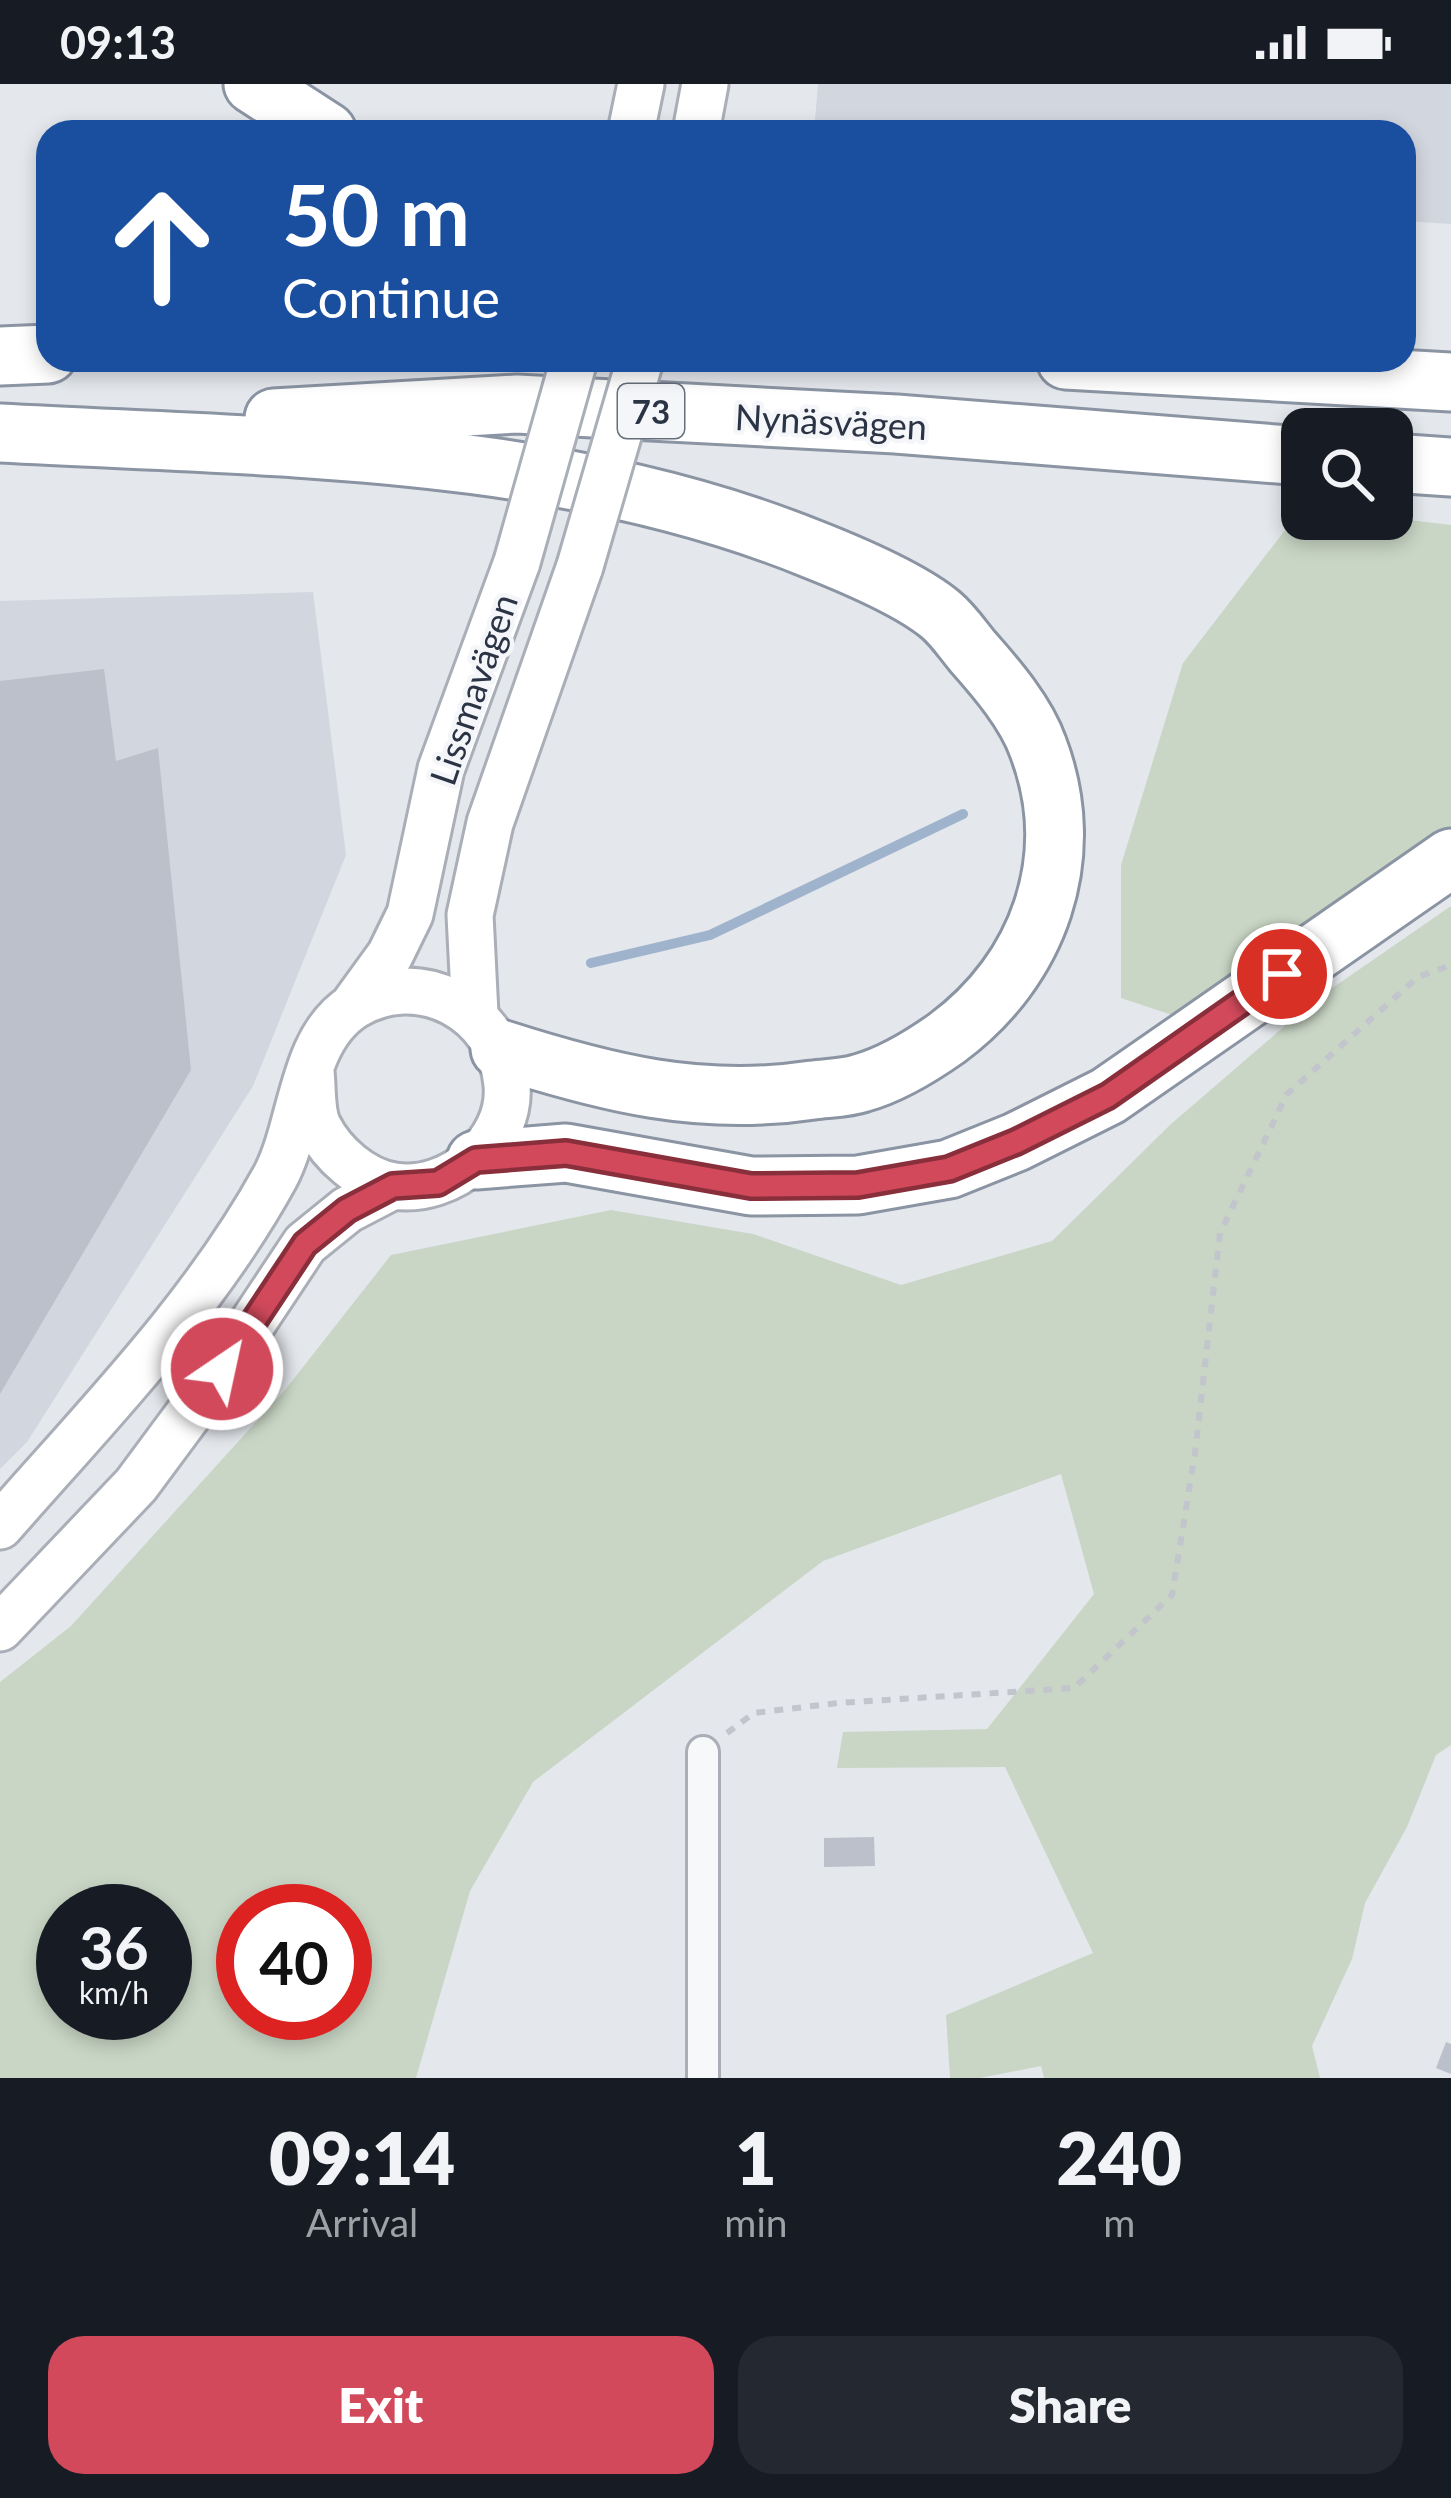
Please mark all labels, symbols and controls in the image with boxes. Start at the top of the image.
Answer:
text: 09:13 [60,15,176,69]
text: 50 m [282,163,470,264]
icon: ahead [84,168,240,324]
text: Continue [282,265,500,330]
road number: 73 [618,384,684,438]
street label: Nynäsvägen [734,394,928,448]
map controls [1281,408,1413,540]
button: search [1281,408,1413,540]
street label: Lissmavägen [420,588,526,790]
pin [1231,923,1333,1025]
icon: arrive [1249,941,1315,1007]
position arrow [159,1306,285,1432]
speed limit sign: 40 [216,1884,372,2040]
text: 36 [79,1911,149,1983]
text: km/h [79,1974,149,2010]
text: 09:14 [269,2114,455,2200]
text: 1 [735,2114,777,2200]
text: 240 [1057,2114,1182,2200]
text: Arrival [306,2199,418,2245]
text: min [724,2199,788,2245]
text: m [1103,2199,1135,2245]
button: Exit [48,2336,714,2474]
button: Share [738,2336,1403,2474]

